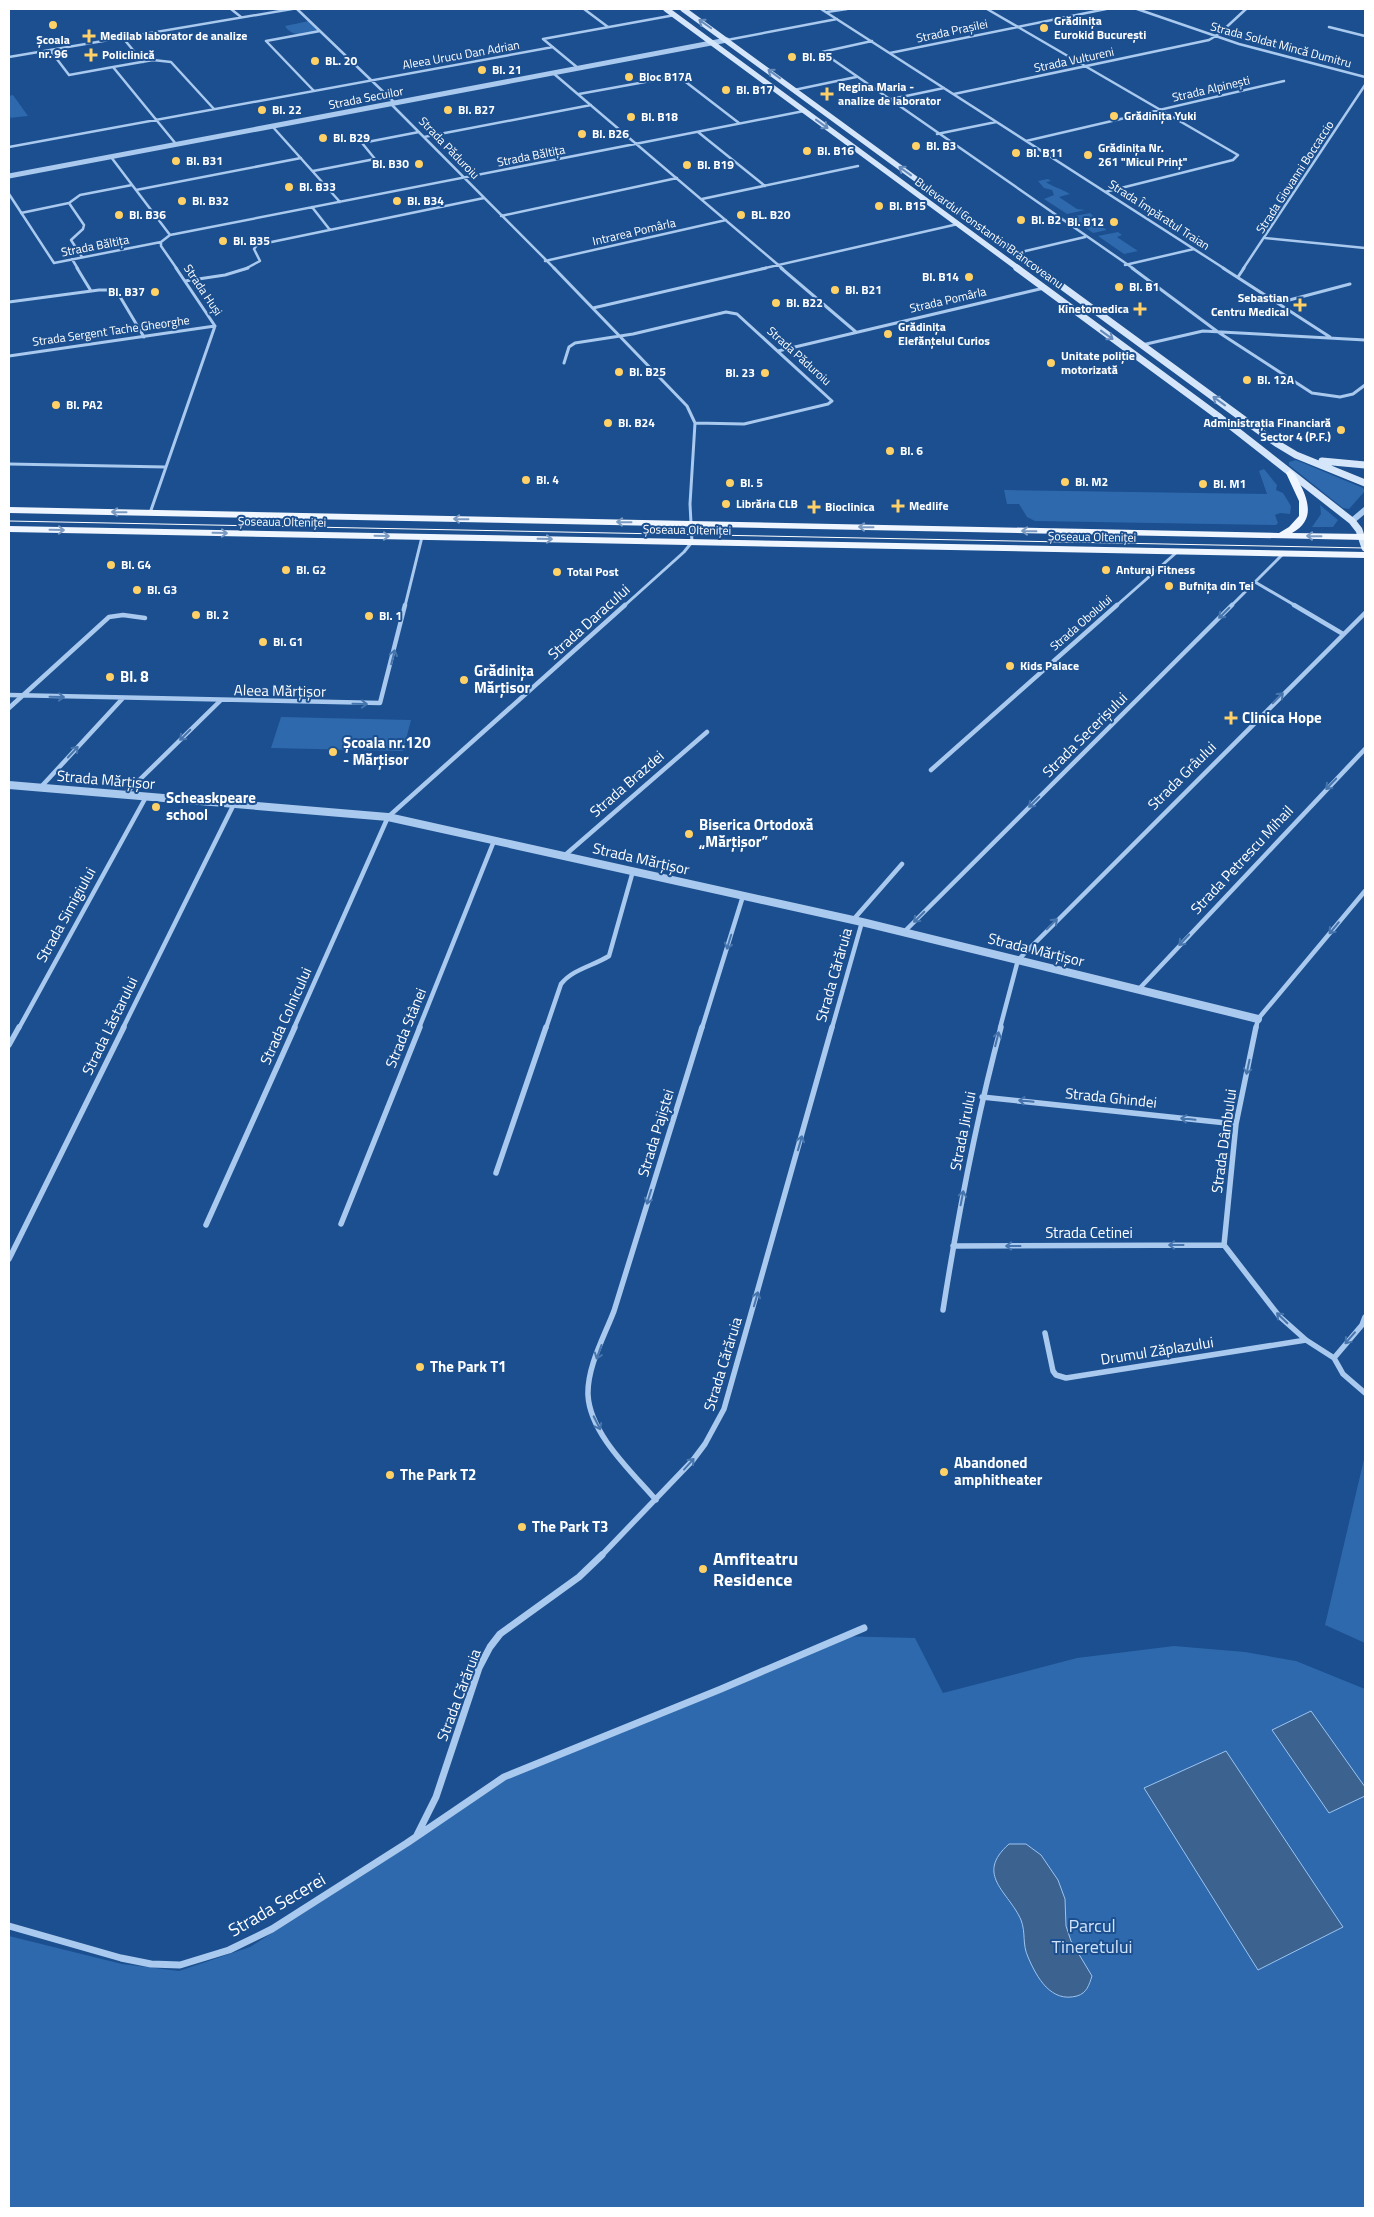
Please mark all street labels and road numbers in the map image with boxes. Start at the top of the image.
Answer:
street label: Strada Prașilei [914,14,989,47]
street label: Strada Soldat Mincă Dumitru [1209,17,1354,72]
street label: Aleea Urucu Dan Adrian [401,35,521,74]
street label: Strada Vultureni [1032,42,1116,77]
street label: Strada Alpinești [1170,70,1252,107]
street label: Strada Secuilor [327,81,405,114]
street label: Strada Păduroiu [414,112,484,183]
street label: Strada Giovanni Boccaccio [1251,116,1338,237]
street label: Strada Băltița [495,140,567,171]
street label: Bulevardul Constantin Brâncoveanu [911,172,1068,293]
street label: Strada Împăratul Traian [1105,175,1214,255]
street label: Intrarea Pomârla [590,213,677,250]
street label: Strada Băltița [59,230,131,261]
street label: Strada Huși [179,260,228,319]
street label: Strada Pomârla [908,281,988,318]
street label: Strada Sergent Tache Gheorghe [31,310,191,351]
street label: Strada Păduroiu [763,321,836,390]
street label: Șoseaua Olteniței [238,511,326,532]
street label: Șoseaua Olteniței [643,519,731,540]
street label: Șoseaua Olteniței [1048,526,1136,547]
street label: Strada Daracului [542,578,635,665]
street label: Strada Obolului [1045,590,1116,655]
street label: Aleea Mărțișor [234,678,326,703]
street label: Strada Secerișului [1037,687,1133,783]
street label: Strada Grâului [1142,736,1221,815]
street label: Strada Brazdei [584,745,669,823]
street label: Strada Mărțișor [56,764,156,795]
street label: Strada Petrescu Mihail [1185,800,1298,919]
street label: Strada Mărțișor [590,836,692,881]
street label: Strada Simigiului [30,863,101,967]
street label: Strada Cărăruia [809,925,858,1025]
street label: Strada Mărțișor [985,926,1087,973]
street label: Strada Colnicului [254,963,317,1068]
street label: Strada Lăstarului [76,973,143,1079]
street label: Strada Stânei [379,984,432,1071]
street label: Strada Ghindei [1064,1081,1158,1114]
street label: Strada Pajiștei [631,1086,680,1180]
street label: Strada Dâmbului [1205,1087,1242,1195]
street label: Strada Jirului [944,1089,981,1172]
street label: Strada Cetinei [1045,1221,1133,1244]
street label: Strada Cărăruia [697,1314,748,1414]
street label: Drumul Zăplazului [1099,1330,1215,1371]
street label: Strada Cărăruia [430,1645,487,1744]
street label: Strada Secerei [223,1866,330,1943]

